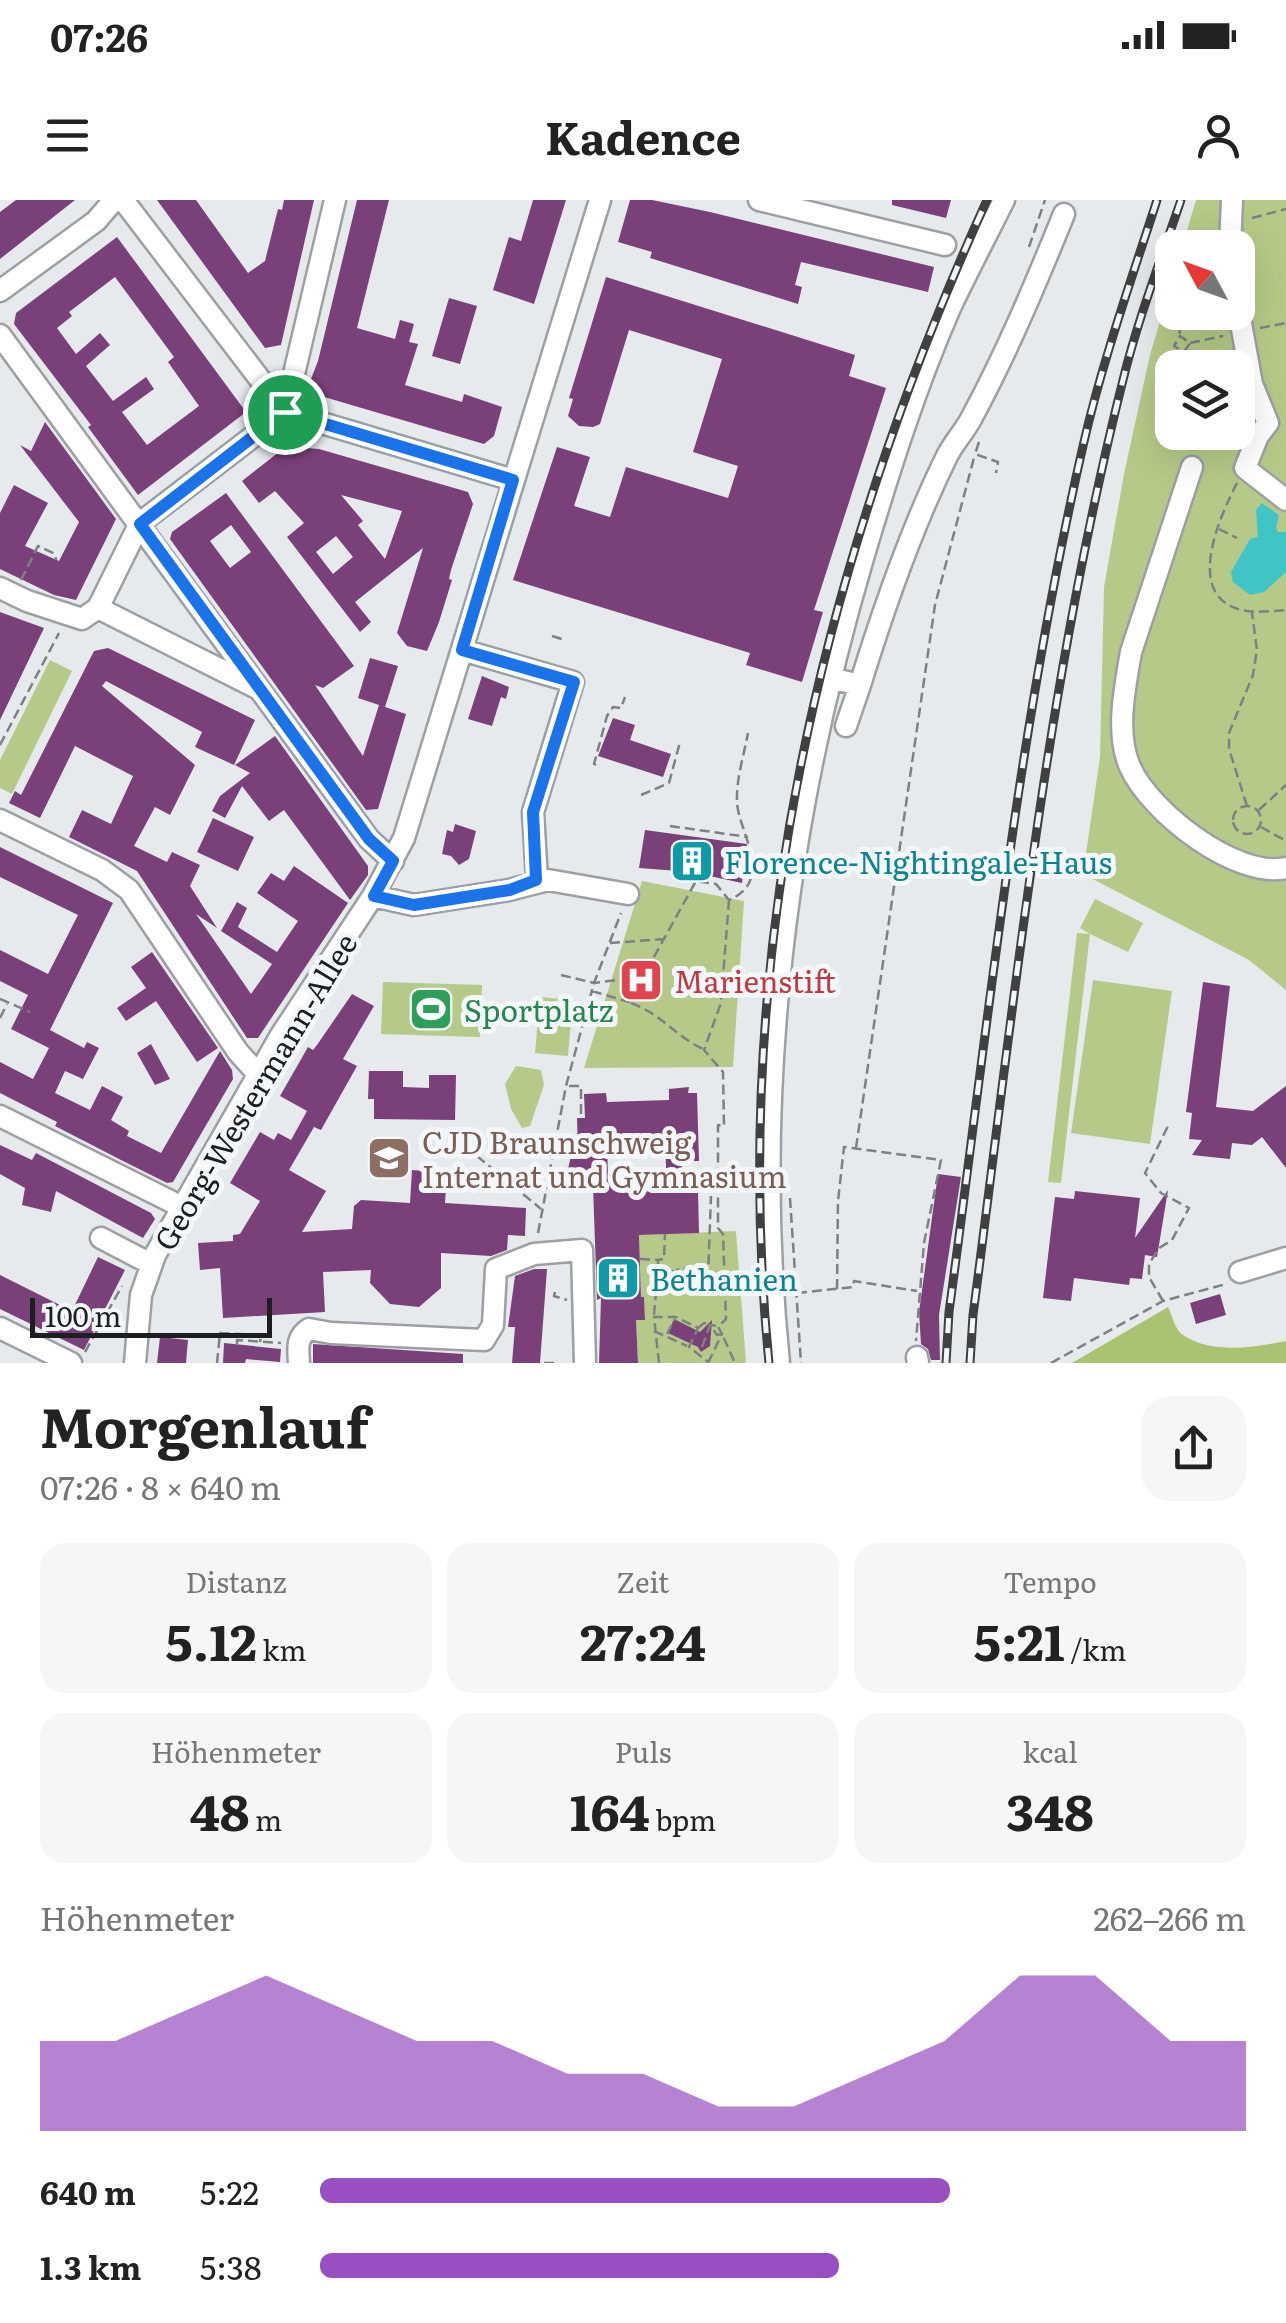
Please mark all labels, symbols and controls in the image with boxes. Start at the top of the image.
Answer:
text: 07:26 [50,7,148,64]
text: Kadence [545,102,741,169]
icon: menu [40,108,95,163]
icon: person [1191,108,1246,163]
north arrow [1155,230,1255,330]
map controls [1155,230,1255,450]
button: layers [1155,350,1255,450]
pin [243,370,328,455]
icon: arrive [258,385,313,440]
building icon: Florence-Nightingale-Haus [669,838,715,884]
place label: Florence-Nightingale-Haus [724,839,1112,883]
street label: Georg-Westermann-Allee [142,924,366,1258]
hospital icon: Marienstift [618,957,664,1003]
place label: Marienstift [674,958,836,1002]
sports icon: Sportplatz [408,986,454,1032]
place label: Sportplatz [464,987,613,1031]
place label: CJD Braunschweig Internat und Gymnasium [422,1119,787,1197]
school or university icon: CJD Braunschweig Internat und Gymnasium [366,1135,412,1181]
building icon: Bethanien [595,1255,641,1301]
place label: Bethanien [650,1256,798,1300]
scale bar [30,1293,272,1338]
text: 100 m [45,1294,122,1336]
text: Morgenlauf [40,1383,369,1465]
button: share [1141,1396,1246,1501]
text: 07:26 · 8 × 640 m [40,1462,281,1510]
text: Distanz [185,1560,287,1602]
text: Zeit [617,1560,669,1602]
text: Tempo [1003,1560,1097,1602]
text: 5.12 [166,1602,257,1676]
text: 27:24 [580,1602,706,1676]
text: 5:21 [974,1602,1065,1676]
text: km [257,1628,306,1670]
text: /km [1065,1628,1126,1670]
text: Höhenmeter [151,1730,321,1772]
text: Puls [615,1730,671,1772]
text: kcal [1022,1730,1078,1772]
text: 48 [190,1772,249,1846]
text: 164 [570,1772,650,1846]
text: 348 [1006,1772,1094,1846]
text: m [249,1798,282,1840]
text: bpm [650,1798,716,1840]
text: Höhenmeter [40,1893,234,1941]
text: 262–266 m [1094,1893,1246,1941]
text: 640 m [40,2167,136,2215]
text: 5:22 [200,2167,259,2215]
text: 1.3 km [40,2242,141,2290]
text: 5:38 [200,2242,262,2290]

